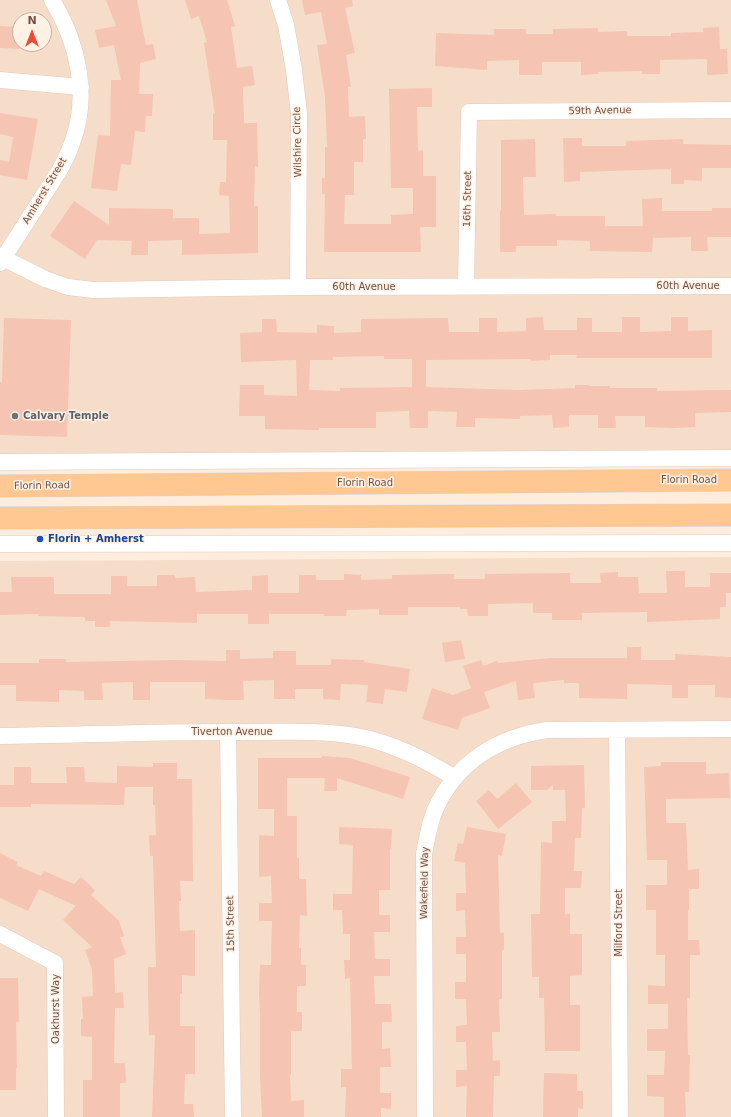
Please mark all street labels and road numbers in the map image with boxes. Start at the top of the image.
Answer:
street label: 59th Avenue [568,104,632,118]
street label: Wilshire Circle [291,106,305,178]
street label: Amherst Street [20,155,70,227]
street label: 16th Street [462,171,474,227]
street label: 60th Avenue [656,280,720,292]
street label: 60th Avenue [332,281,396,293]
street label: Florin Road [661,474,717,486]
street label: Florin Road [337,477,393,489]
street label: Florin Road [14,480,70,492]
street label: Tiverton Avenue [191,726,273,738]
street label: Wakefield Way [418,846,432,920]
street label: Milford Street [613,889,625,957]
street label: 15th Street [225,896,237,952]
street label: Oakhurst Way [50,974,62,1044]

